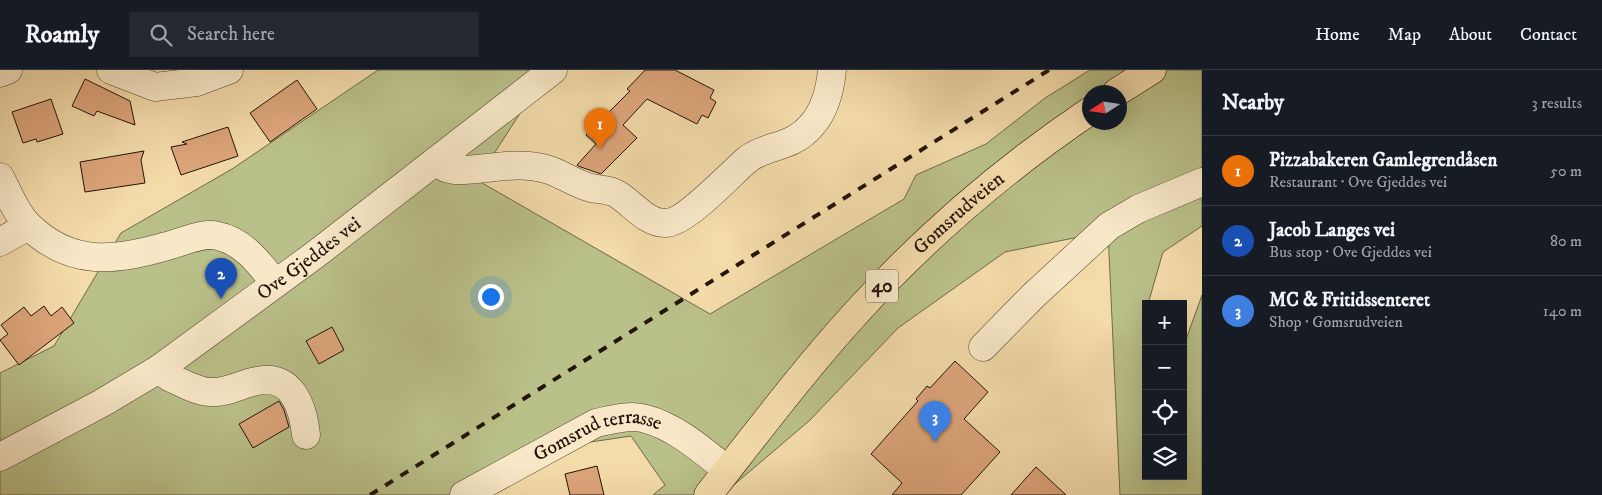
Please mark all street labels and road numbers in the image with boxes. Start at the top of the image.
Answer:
street label: Gomsrudveien [908,166,1010,260]
street label: Ove Gjeddes vei [252,211,366,306]
road number: 40 [866,270,898,302]
street label: Gomsrud terrasse [529,404,666,467]

